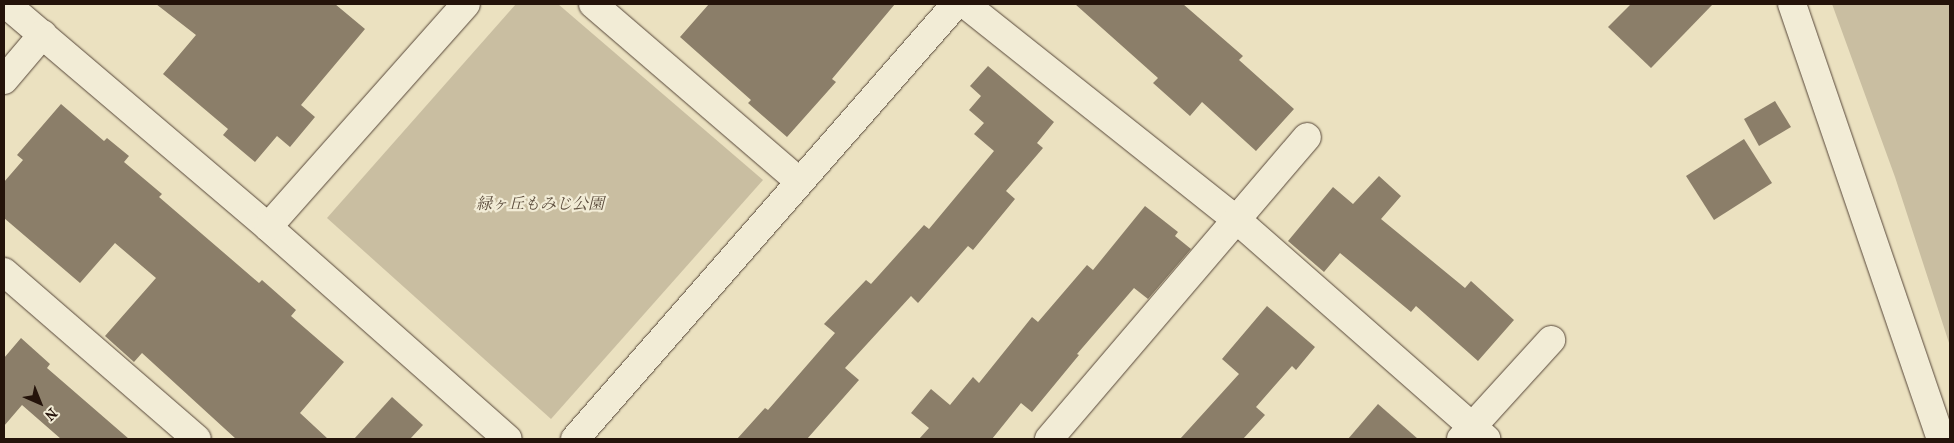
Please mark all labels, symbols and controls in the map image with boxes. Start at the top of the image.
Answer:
park label: 緑ヶ丘もみじ公園 [476,194,604,214]
north arrow [15,378,65,428]
text: N [41,404,60,424]

